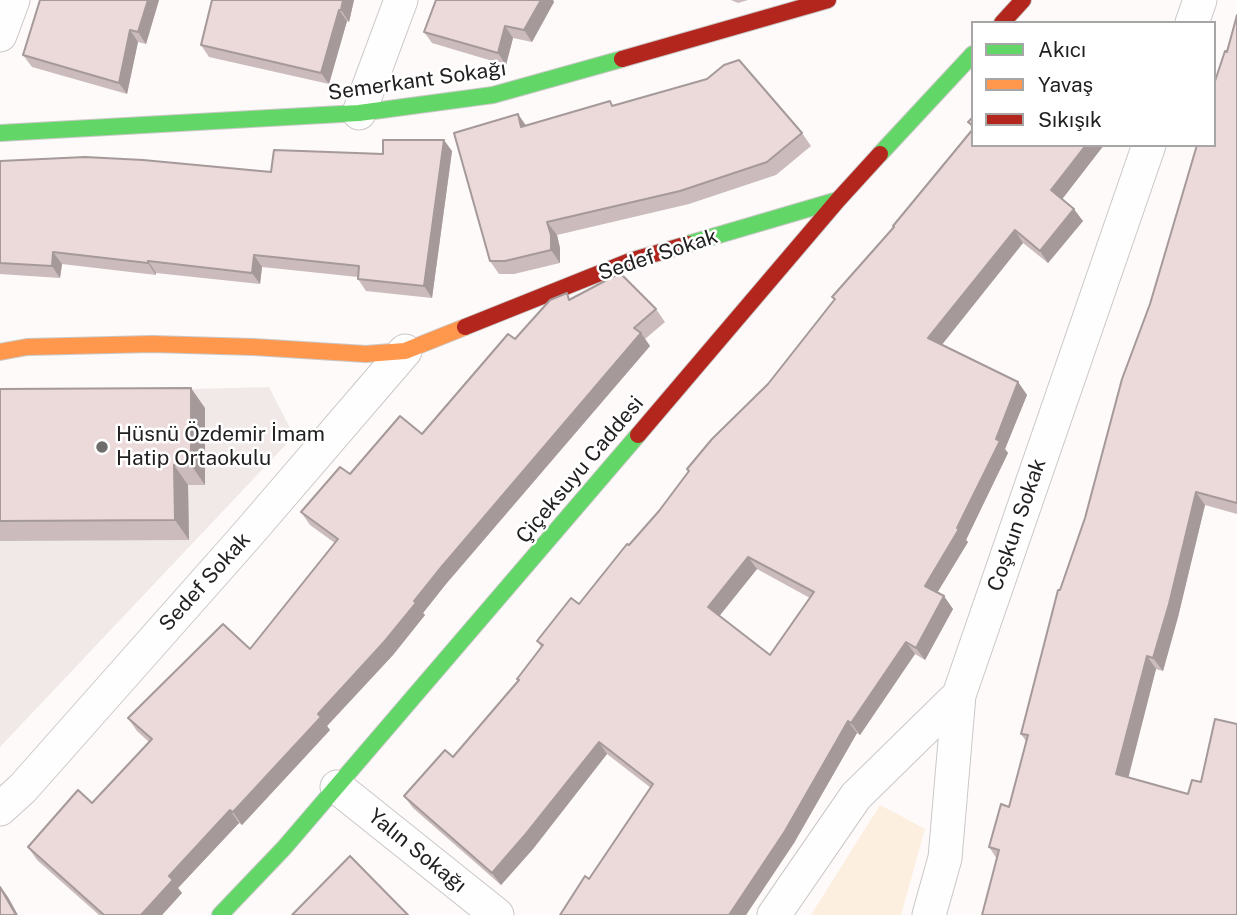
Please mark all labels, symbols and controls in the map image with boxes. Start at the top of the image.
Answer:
legend [971,21,1216,147]
text: Akıcı [1038,37,1086,62]
street label: Semerkant Sokağı [326,56,508,106]
text: Yavaş [1038,72,1093,97]
text: Sıkışık [1038,107,1102,132]
street label: Sedef Sokak [595,224,721,286]
street label: Çiçeksuyu Caddesi [511,391,649,549]
place label: Hüsnü Özdemir İmam Hatip Ortaokulu [116,422,325,472]
marker: Hüsnü Özdemir İmam Hatip Ortaokulu [94,439,110,455]
street label: Coşkun Sokak [982,455,1052,595]
street label: Sedef Sokak [154,527,256,637]
street label: Yalın Sokağı [363,804,471,898]

